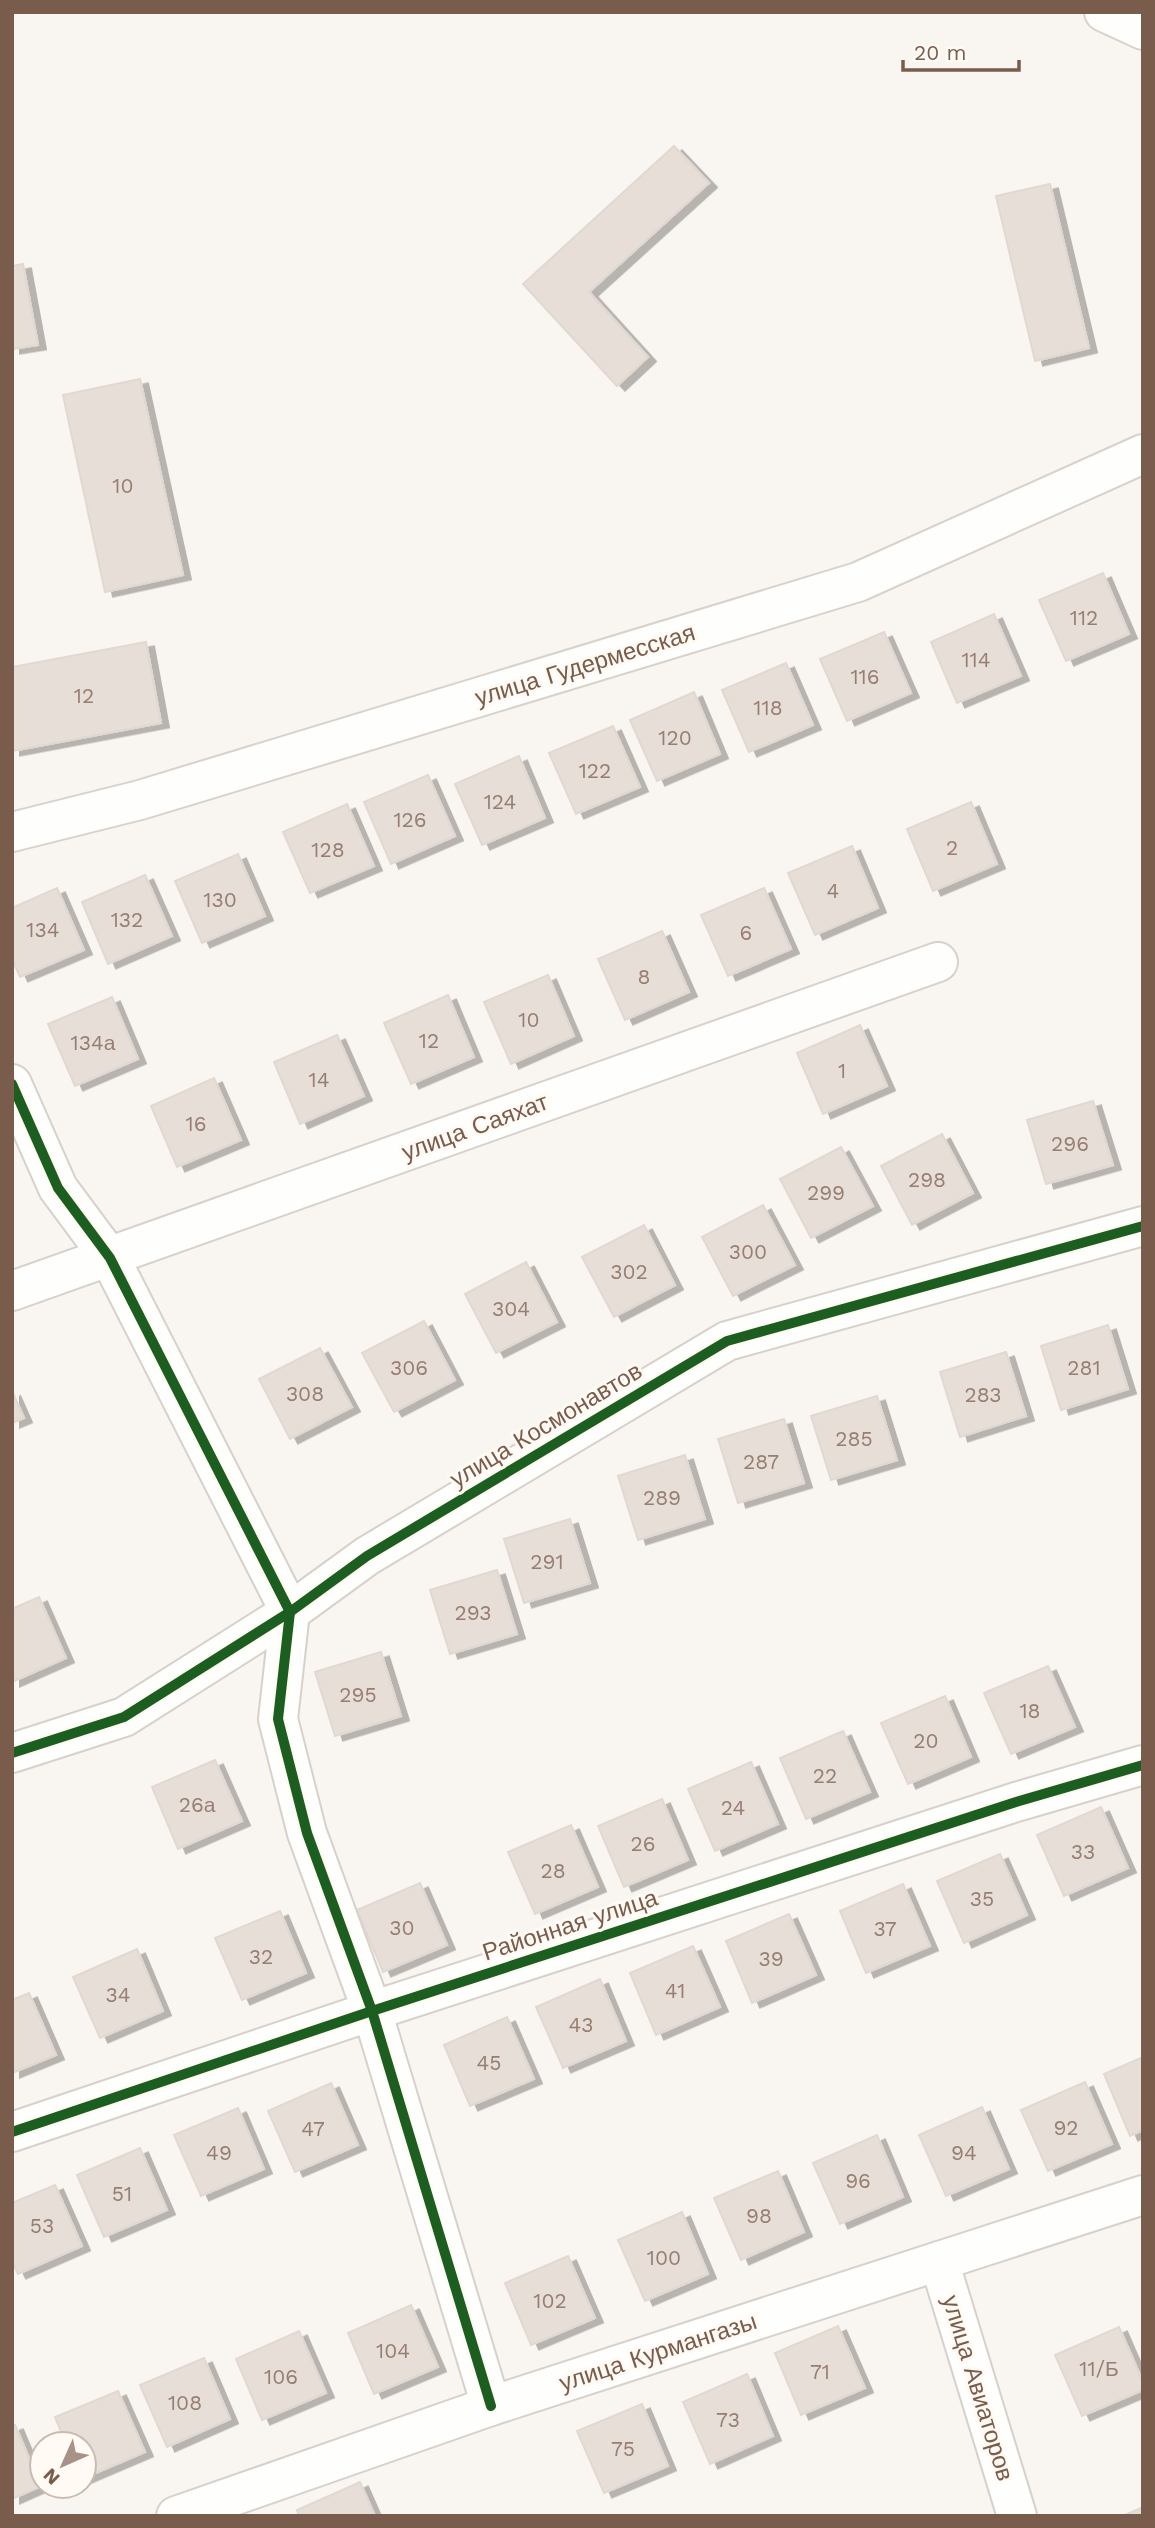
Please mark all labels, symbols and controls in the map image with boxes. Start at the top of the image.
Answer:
scale bar [903,28,1018,72]
text: 20 m [914,40,966,65]
house number: 10 [112,473,134,498]
house number: 112 [1070,605,1098,630]
street label: улица Гудермесская [472,618,698,712]
house number: 114 [961,647,991,672]
house number: 116 [850,664,880,689]
house number: 12 [74,683,94,708]
house number: 118 [753,695,783,720]
house number: 120 [658,725,692,750]
house number: 122 [579,758,611,783]
house number: 124 [484,789,516,814]
house number: 126 [393,807,427,832]
house number: 2 [946,835,958,860]
house number: 128 [311,837,345,862]
house number: 4 [827,878,839,903]
house number: 130 [203,887,237,912]
house number: 132 [111,907,143,932]
house number: 134 [26,917,60,942]
house number: 6 [740,920,752,945]
house number: 8 [638,964,650,989]
house number: 10 [518,1007,540,1032]
house number: 12 [419,1028,439,1053]
house number: 134а [71,1030,116,1055]
house number: 1 [838,1058,846,1083]
house number: 14 [308,1067,330,1092]
street label: улица Саяхат [398,1088,552,1166]
house number: 16 [186,1111,206,1136]
house number: 296 [1051,1131,1089,1156]
house number: 298 [908,1167,946,1192]
house number: 299 [807,1180,845,1205]
house number: 300 [729,1239,767,1264]
house number: 302 [610,1259,648,1284]
house number: 304 [492,1296,530,1321]
house number: 306 [390,1355,428,1380]
house number: 281 [1067,1355,1101,1380]
street label: улица Космонавтов [445,1357,647,1493]
house number: 308 [286,1381,324,1406]
house number: 283 [964,1382,1002,1407]
house number: 285 [835,1426,873,1451]
house number: 287 [743,1449,779,1474]
house number: 289 [643,1485,681,1510]
house number: 291 [530,1549,564,1574]
house number: 293 [454,1600,492,1625]
house number: 295 [339,1682,377,1707]
house number: 18 [1019,1698,1041,1723]
house number: 20 [913,1728,939,1753]
house number: 22 [813,1763,837,1788]
house number: 26а [179,1792,216,1817]
house number: 24 [721,1795,745,1820]
house number: 26 [630,1831,656,1856]
house number: 33 [1071,1839,1095,1864]
house number: 28 [540,1858,566,1883]
street label: Районная улица [479,1883,662,1966]
house number: 35 [970,1886,994,1911]
house number: 30 [389,1915,415,1940]
house number: 37 [873,1916,897,1941]
house number: 32 [249,1944,273,1969]
house number: 39 [758,1946,784,1971]
house number: 41 [665,1978,685,2003]
house number: 34 [105,1982,131,2007]
house number: 43 [568,2012,594,2037]
house number: 45 [476,2050,502,2075]
house number: 92 [1053,2115,1079,2140]
house number: 47 [301,2116,325,2141]
house number: 49 [206,2140,232,2165]
house number: 94 [951,2140,977,2165]
house number: 96 [845,2168,871,2193]
house number: 51 [112,2181,132,2206]
house number: 98 [746,2203,772,2228]
house number: 53 [30,2213,54,2238]
house number: 100 [647,2245,681,2270]
house number: 102 [533,2288,567,2313]
street label: улица Авиаторов [936,2292,1020,2484]
street label: улица Курмангазы [556,2307,760,2397]
house number: 104 [376,2338,410,2363]
house number: 11/Б [1079,2356,1119,2381]
house number: 71 [810,2359,830,2384]
house number: 106 [264,2364,298,2389]
house number: 108 [168,2390,202,2415]
house number: 73 [716,2407,740,2432]
north arrow [28,2430,98,2500]
house number: 75 [611,2436,635,2461]
text: N [38,2464,64,2490]

